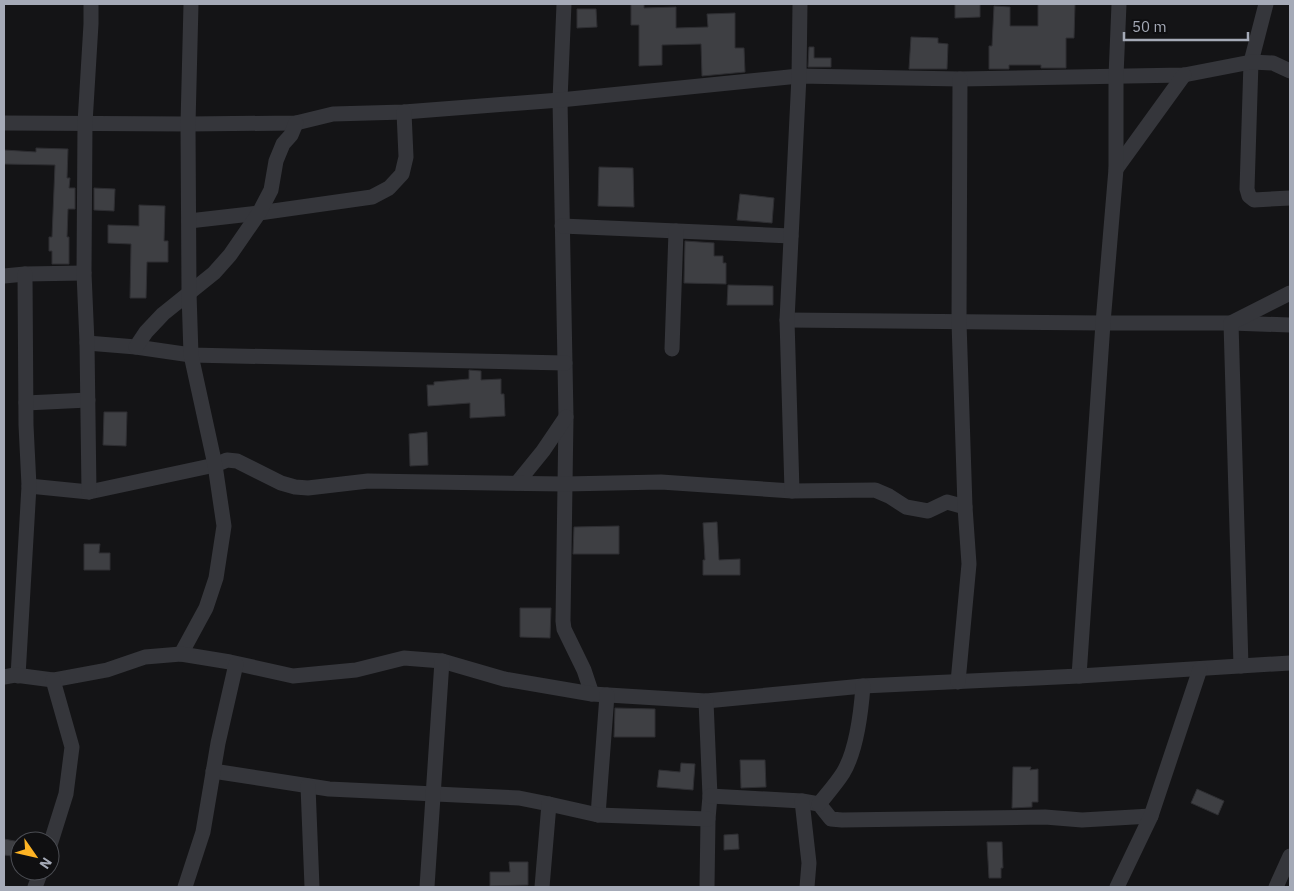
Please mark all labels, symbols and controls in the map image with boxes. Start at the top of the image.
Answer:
scale bar [1124,10,1248,42]
text: 50 m [1132,17,1167,36]
north arrow [10,831,60,881]
text: N [35,854,56,873]

